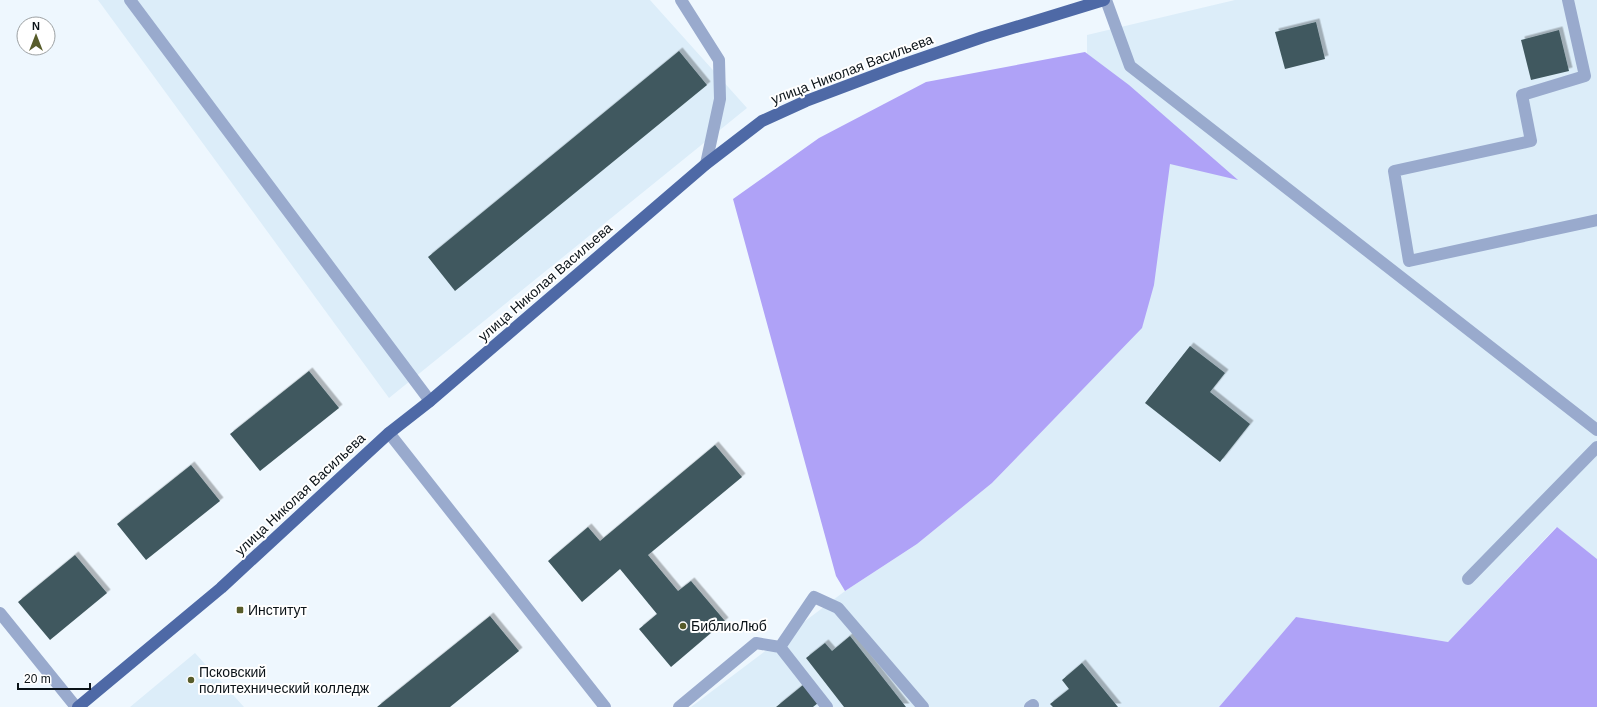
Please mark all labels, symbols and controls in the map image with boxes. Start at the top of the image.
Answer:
north arrow [16,16,56,56]
text: N [32,20,40,32]
street label: улица Николая Васильева [769,31,935,107]
street label: улица Николая Васильева [475,219,615,344]
street label: улица Николая Васильева [232,429,368,558]
place label: Институт [248,602,308,618]
marker: Институт [235,605,245,615]
place label: БиблиоЛюб [691,618,767,634]
marker: БиблиоЛюб [678,621,688,631]
place label: Псковский политехнический колледж [199,664,370,696]
scale bar [18,665,90,691]
text: 20 m [24,672,51,686]
marker: Псковский политехнический колледж [186,675,196,685]

